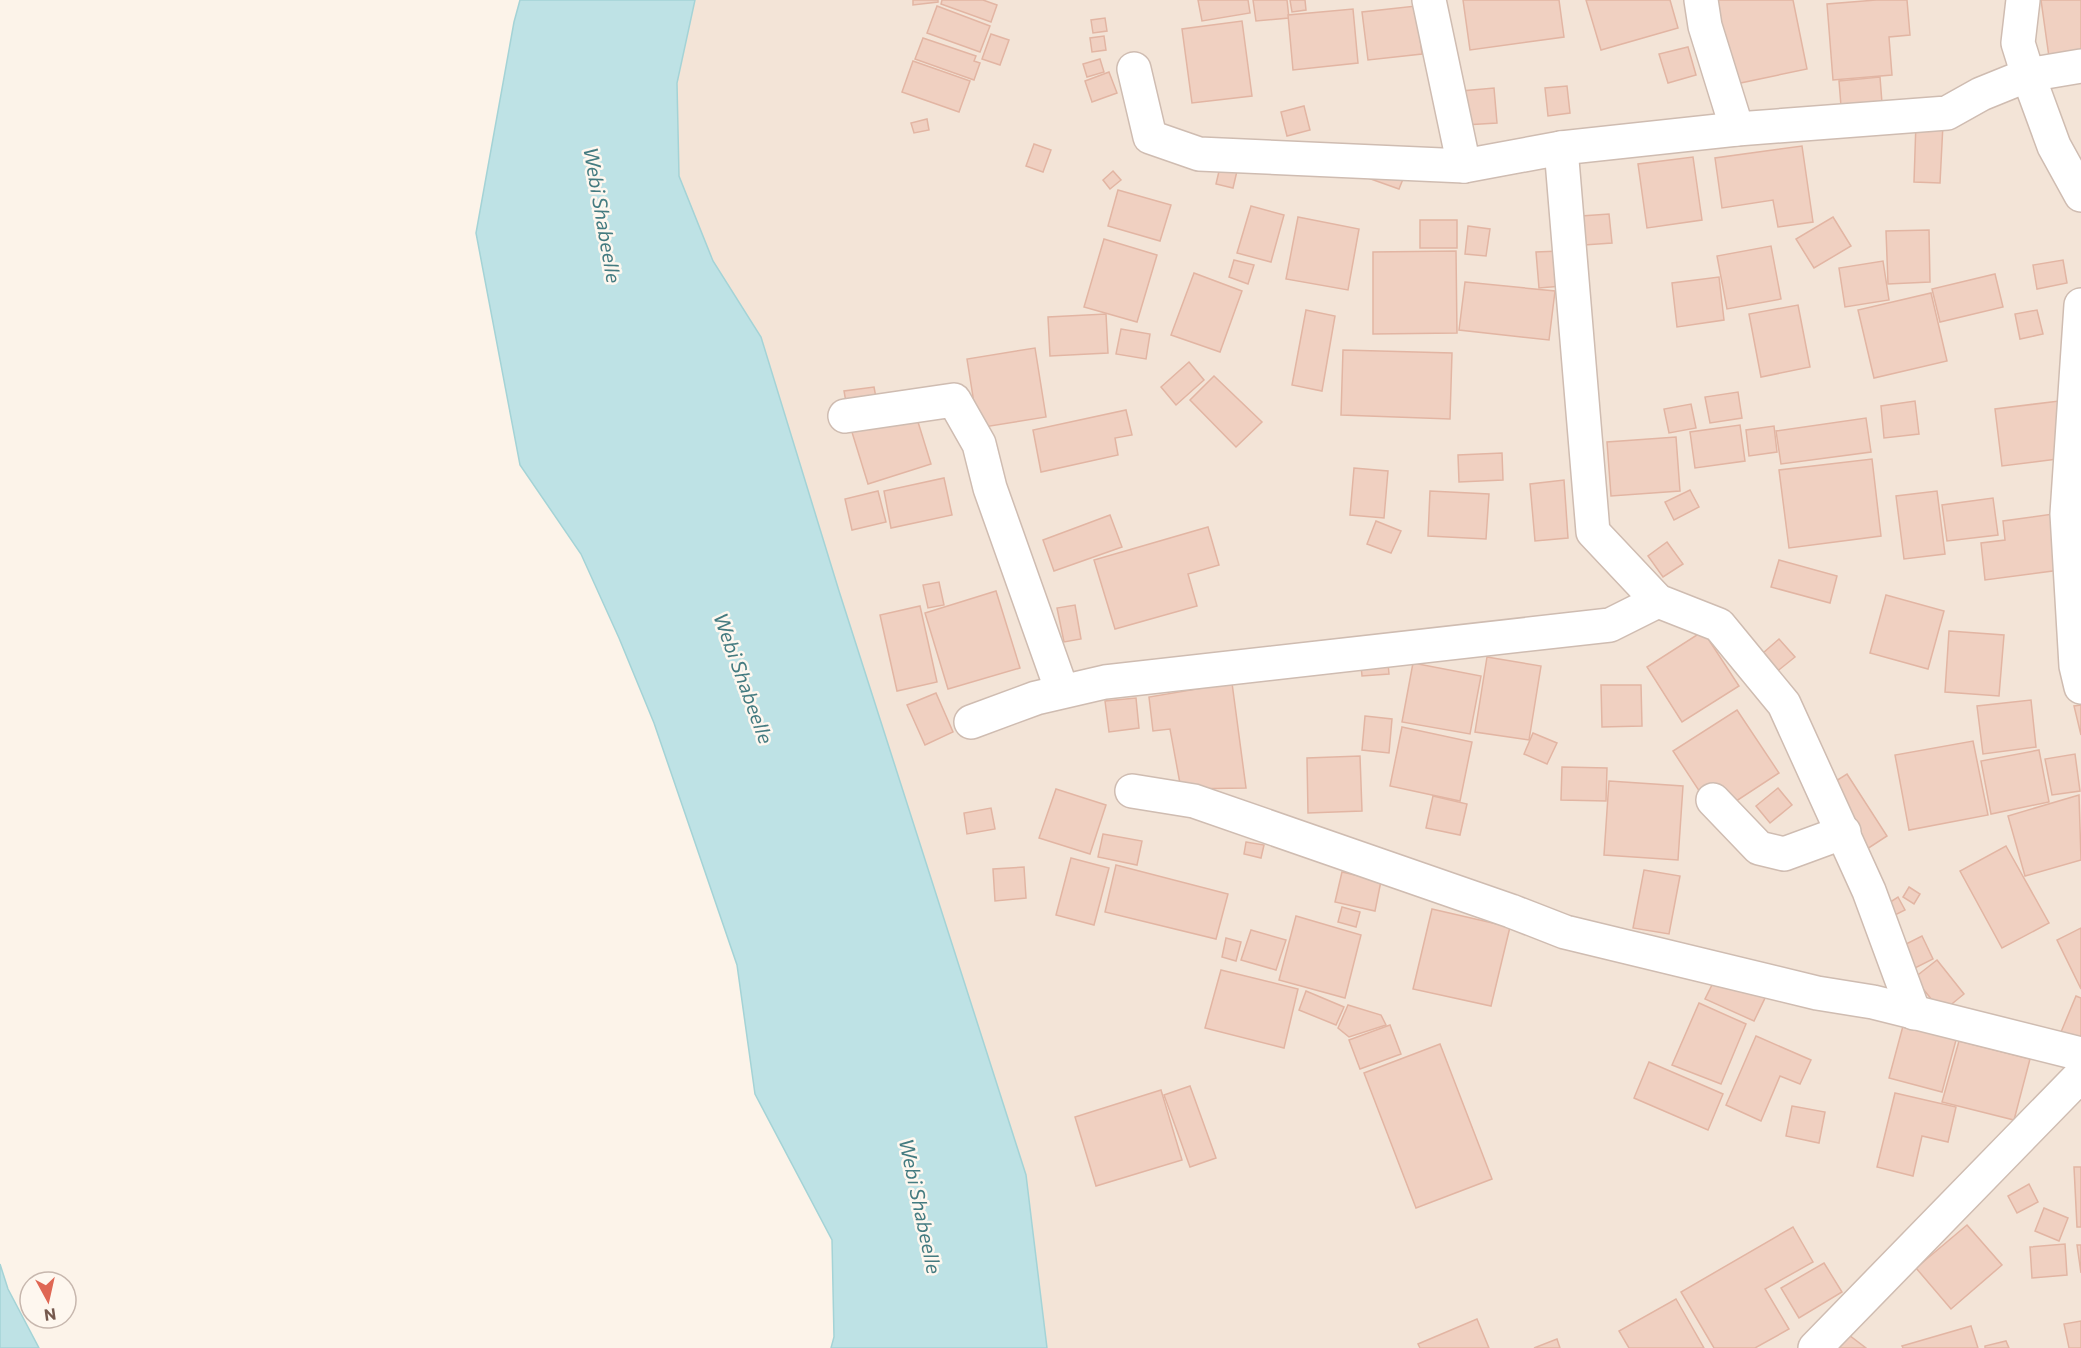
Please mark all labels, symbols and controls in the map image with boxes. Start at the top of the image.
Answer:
water label: Webi Shabeelle [579,145,627,285]
water label: Webi Shabeelle [709,609,779,747]
water label: Webi Shabeelle [895,1136,947,1276]
north arrow [18,1270,78,1330]
text: N [43,1305,57,1326]

